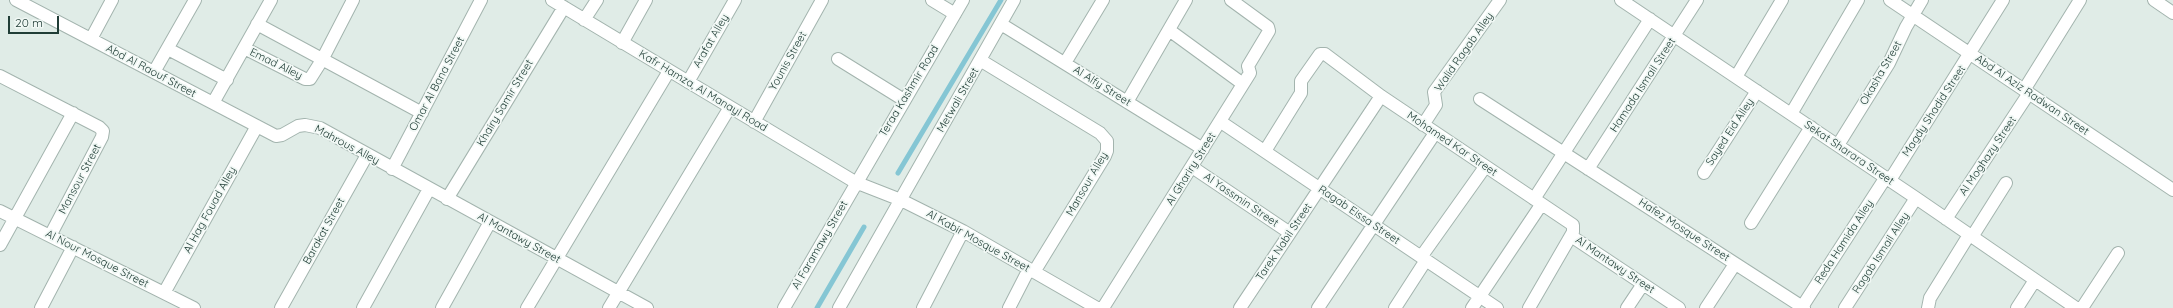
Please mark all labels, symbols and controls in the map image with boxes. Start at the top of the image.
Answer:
scale bar [10,8,61,34]
street label: Walid Ragab Alley [1432,10,1496,94]
street label: Arafat Alley [690,12,732,70]
text: 20 m [15,15,43,30]
street label: Younis Street [766,29,810,93]
street label: Omar Al Bana Street [407,35,467,133]
street label: Hamada Ismail Street [1607,35,1679,135]
street label: Okasha Street [1857,38,1905,108]
street label: Abd Al Raouf Street [104,42,198,100]
street label: Teraa Kashmir Road [876,43,942,139]
street label: Emad Alley [247,46,305,82]
street label: Kafr Hamza, Al Manayl Road [636,47,770,135]
street label: Abd Al Aziz Radwan Street [1973,52,2091,138]
street label: Khairy Samir Street [474,57,536,149]
street label: Al Alfy Street [1071,63,1133,109]
street label: Magdy Shadid Street [1900,63,1968,159]
street label: Metwali Street [934,65,982,135]
street label: Sayed Eid Alley [1703,96,1757,168]
street label: Mohamed Kar Street [1404,109,1500,179]
street label: Al Moghazy Street [1957,114,2019,198]
street label: Sekat Sharara Street [1802,118,1896,188]
street label: Mahrous Alley [312,122,382,168]
street label: Al Ghariry Street [1163,130,1219,208]
street label: Mansour Street [56,142,104,216]
street label: Mansour Alley [1063,150,1111,218]
street label: Al Hag Fouad Alley [181,164,239,256]
street label: Al Yassmin Street [1201,170,1281,230]
street label: Ragab Eissa Street [1316,183,1402,247]
street label: Barakat Street [300,195,348,267]
street label: Hafez Mosque Street [1636,196,1732,264]
street label: Reda Hamida Alley [1812,197,1876,287]
street label: Al Faramawy Street [789,198,851,292]
street label: Tarek Nabil Street [1253,201,1315,283]
street label: Al Kabir Mosque Street [924,207,1032,275]
street label: Al Mantawy Street [475,210,563,266]
street label: Ragab Ismail Alley [1850,210,1912,296]
street label: Al Nour Mosque Street [43,227,151,291]
street label: Al Mantawy Street [1573,234,1657,296]

